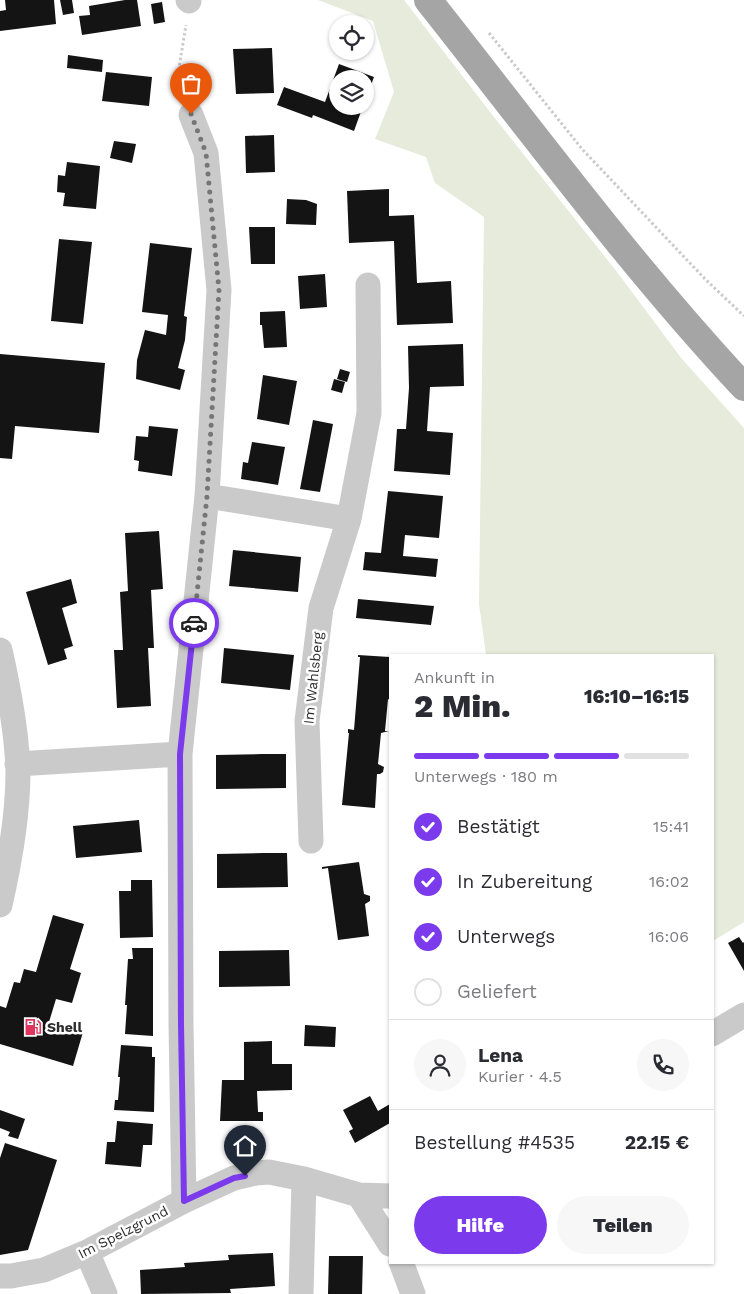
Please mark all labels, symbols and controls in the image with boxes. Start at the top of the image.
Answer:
map controls [329,15,374,115]
button: locate [329,15,374,60]
pin [170,63,212,114]
icon: bag [177,70,205,98]
button: layers [329,70,374,115]
courier [169,598,219,648]
icon: car [180,609,208,637]
street label: Im Wahlsberg [300,631,326,725]
text: Ankunft in [414,668,495,687]
text: 16:10–16:15 [584,685,689,708]
text: 2 Min. [414,687,511,725]
text: Unterwegs · 180 m [414,767,558,786]
icon: check [414,813,442,841]
text: Bestätigt [457,815,540,838]
text: 15:41 [653,817,689,836]
icon: check [414,868,442,896]
text: In Zubereitung [457,870,592,893]
text: 16:02 [649,872,689,891]
icon: check [414,923,442,951]
text: Unterwegs [457,925,555,948]
text: 16:06 [649,927,689,946]
text: Geliefert [457,980,537,1003]
fuel station icon: Shell [23,1017,43,1037]
place label: Shell [47,1019,82,1035]
button: person [414,1039,466,1091]
button: phone [637,1039,689,1091]
text: Lena [478,1044,523,1067]
text: Kurier · 4.5 [478,1067,562,1086]
pin [224,1125,266,1176]
text: Bestellung #4535 [414,1131,575,1154]
text: 22.15 € [625,1131,689,1154]
icon: home [231,1132,259,1160]
button: Hilfe [414,1196,547,1254]
button: Teilen [557,1196,689,1254]
street label: Im Spelzgrund [75,1202,171,1262]

